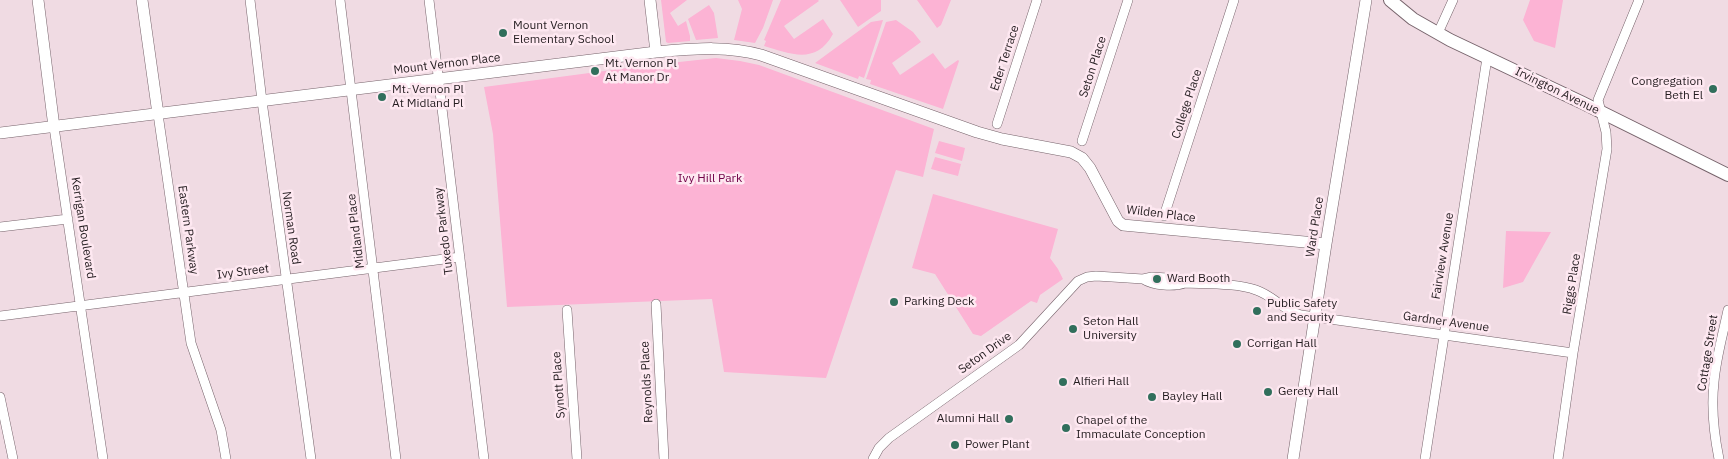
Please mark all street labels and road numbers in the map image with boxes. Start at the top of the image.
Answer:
street label: Eder Terrace [988,23,1022,93]
street label: Seton Place [1076,35,1110,99]
street label: Mount Vernon Place [393,50,501,78]
street label: Irvington Avenue [1513,64,1601,118]
street label: College Place [1169,67,1205,141]
street label: Kerrigan Boulevard [68,176,98,280]
street label: Eastern Parkway [175,185,201,275]
street label: Tuxedo Parkway [432,187,456,275]
street label: Norman Road [279,190,303,266]
street label: Midland Place [344,193,368,269]
street label: Ward Place [1303,196,1327,258]
street label: Wilden Place [1126,203,1196,225]
street label: Fairview Avenue [1429,212,1457,300]
street label: Riggs Place [1560,252,1584,316]
street label: Ivy Street [216,262,270,282]
street label: Gardner Avenue [1402,309,1490,335]
street label: Cottage Street [1695,314,1721,392]
street label: Seton Drive [956,329,1014,377]
street label: Reynolds Place [638,341,656,423]
street label: Synott Place [549,351,569,419]

